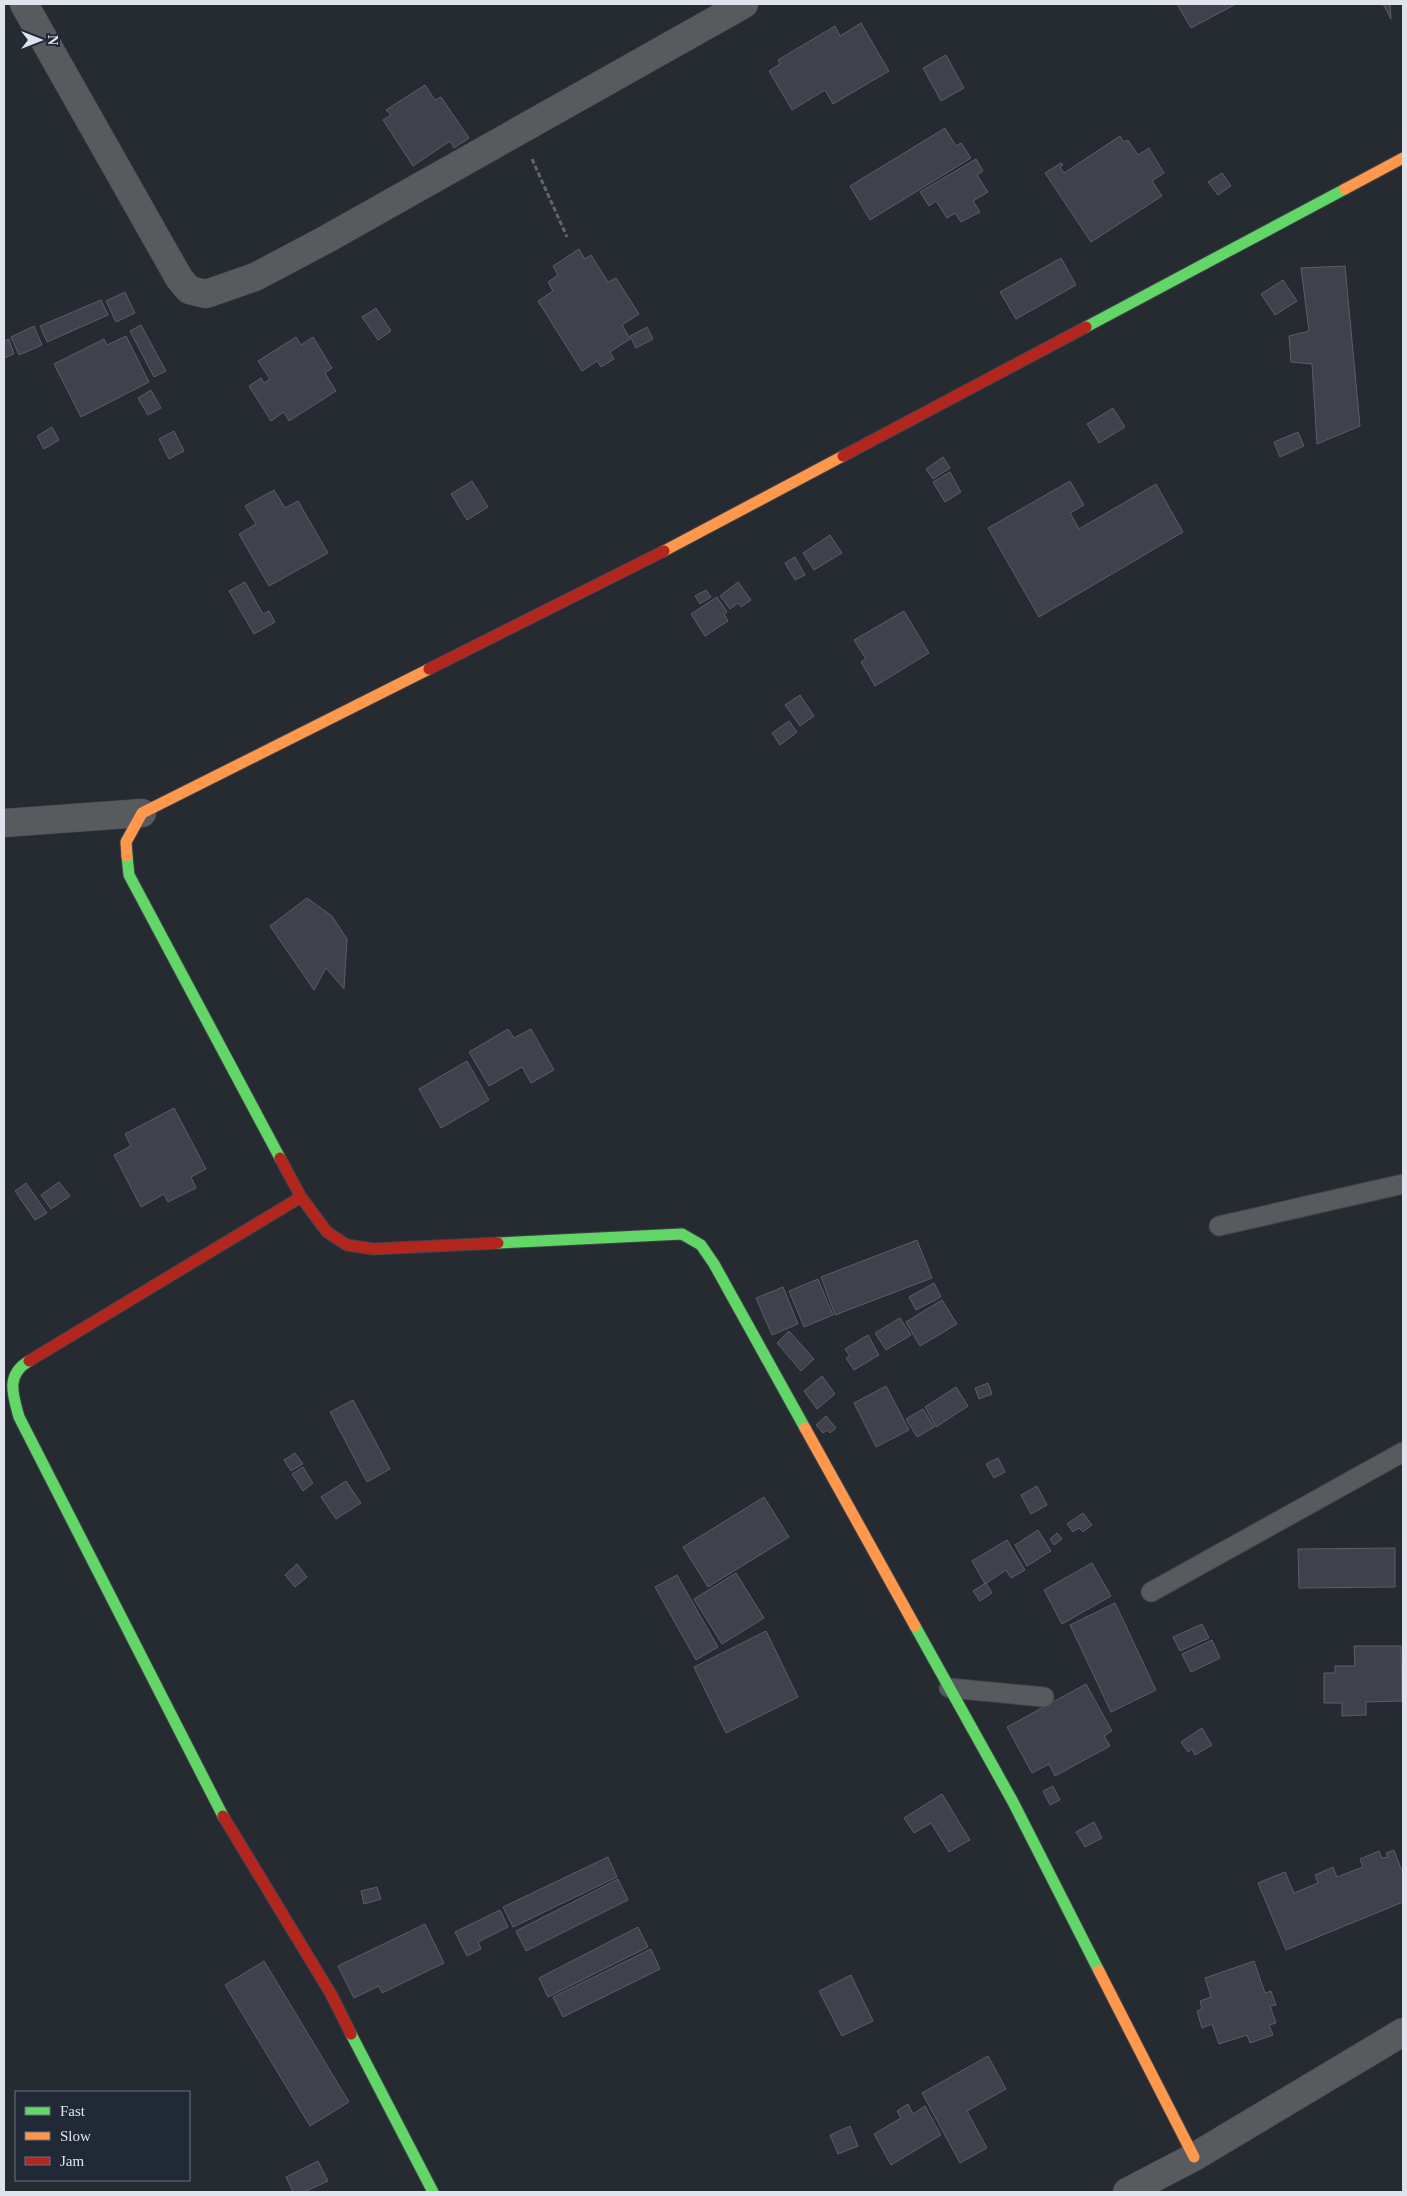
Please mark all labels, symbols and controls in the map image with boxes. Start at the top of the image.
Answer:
north arrow [15,15,65,65]
text: N [45,35,60,45]
legend [15,2091,190,2181]
text: Fast [60,2103,86,2119]
text: Slow [60,2128,91,2144]
text: Jam [60,2153,84,2169]

